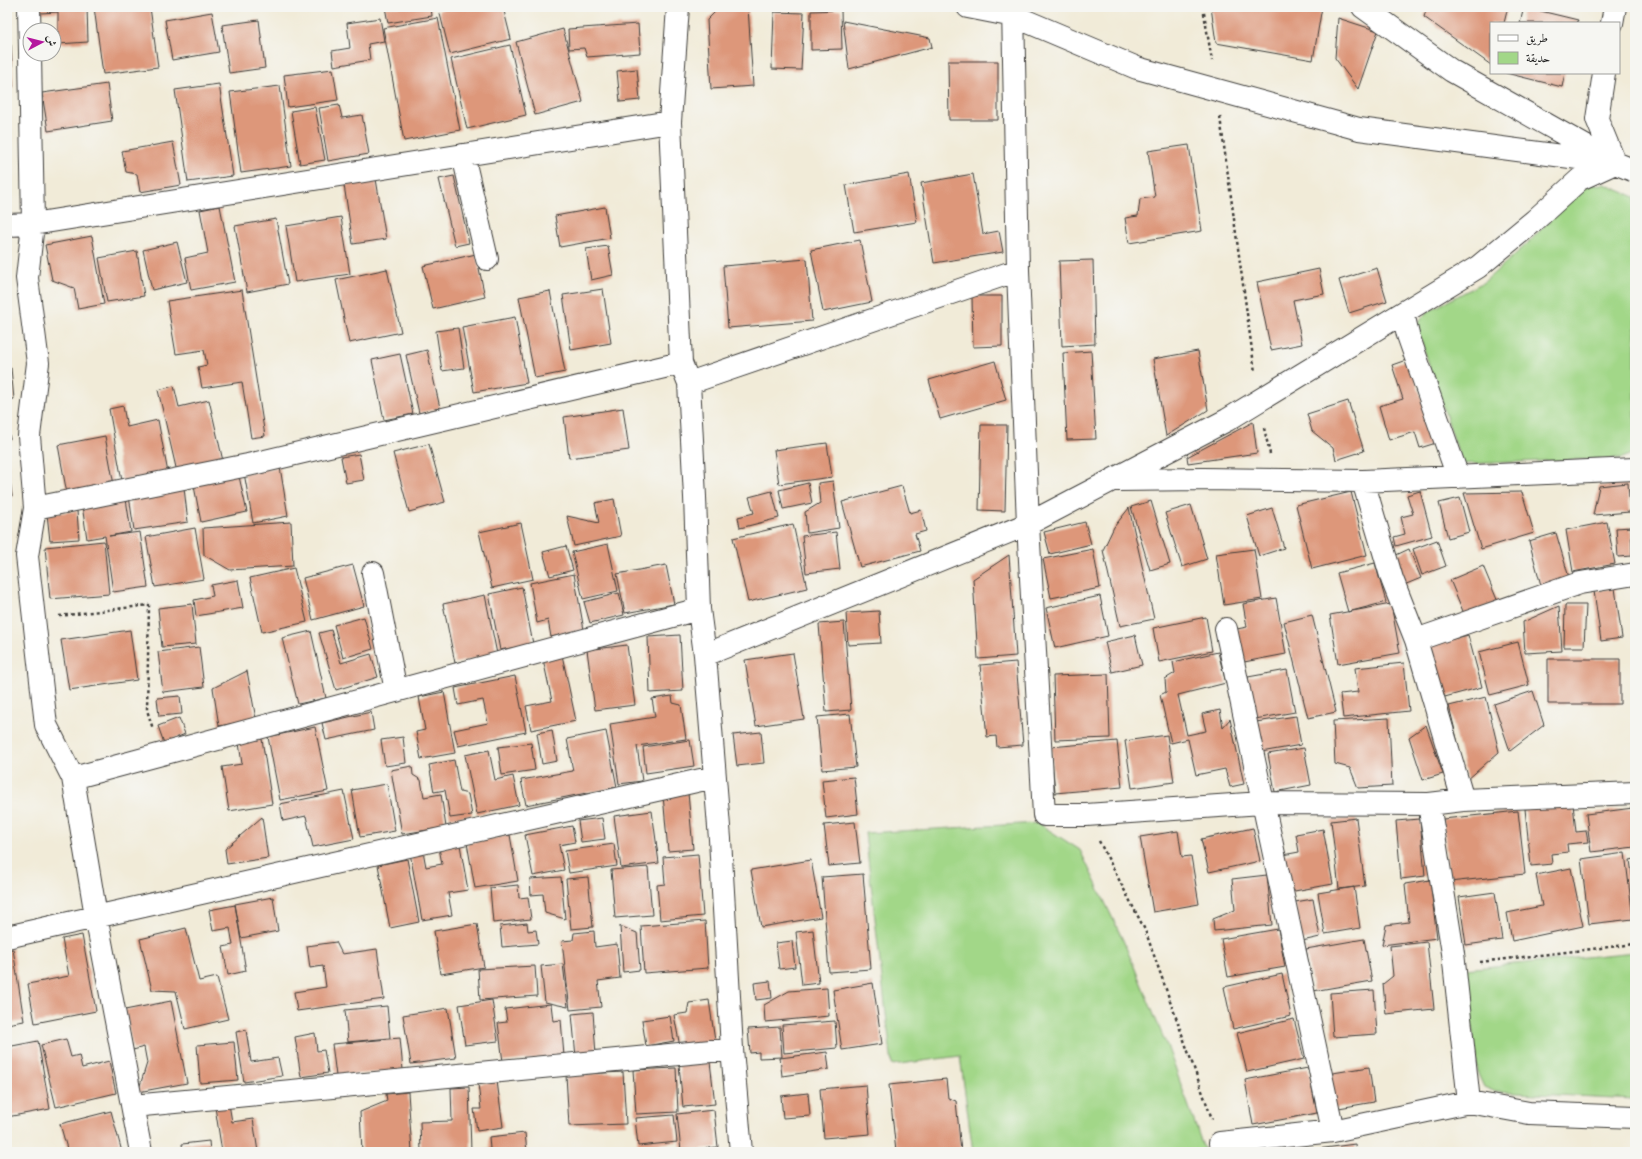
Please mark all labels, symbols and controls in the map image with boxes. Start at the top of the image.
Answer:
north arrow [22,22,62,62]
legend [1490,22,1620,74]
text: طريق [1526,29,1548,46]
text: ش [43,34,61,47]
text: حديقة [1526,49,1550,66]

